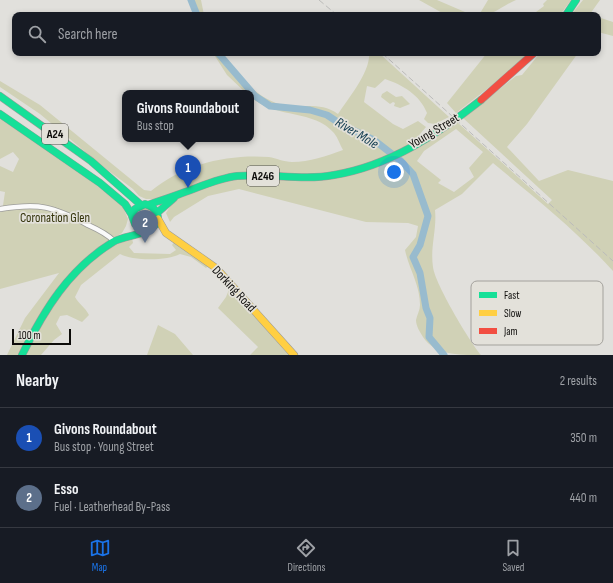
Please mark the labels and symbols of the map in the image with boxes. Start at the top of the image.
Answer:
street label: Young Street [406,110,462,152]
water label: River Mole [332,113,382,153]
road number: A24 [42,124,68,144]
pin: 1 [175,155,201,188]
your location [384,162,404,182]
road number: A246 [247,166,279,186]
park label: Coronation Glen [20,210,90,226]
pin: 2 [132,210,158,243]
street label: Dorking Road [209,263,259,315]
legend [471,281,603,345]
text: Fast [504,289,520,302]
text: Slow [504,307,521,320]
text: Jam [503,325,518,338]
scale bar [12,327,71,346]

